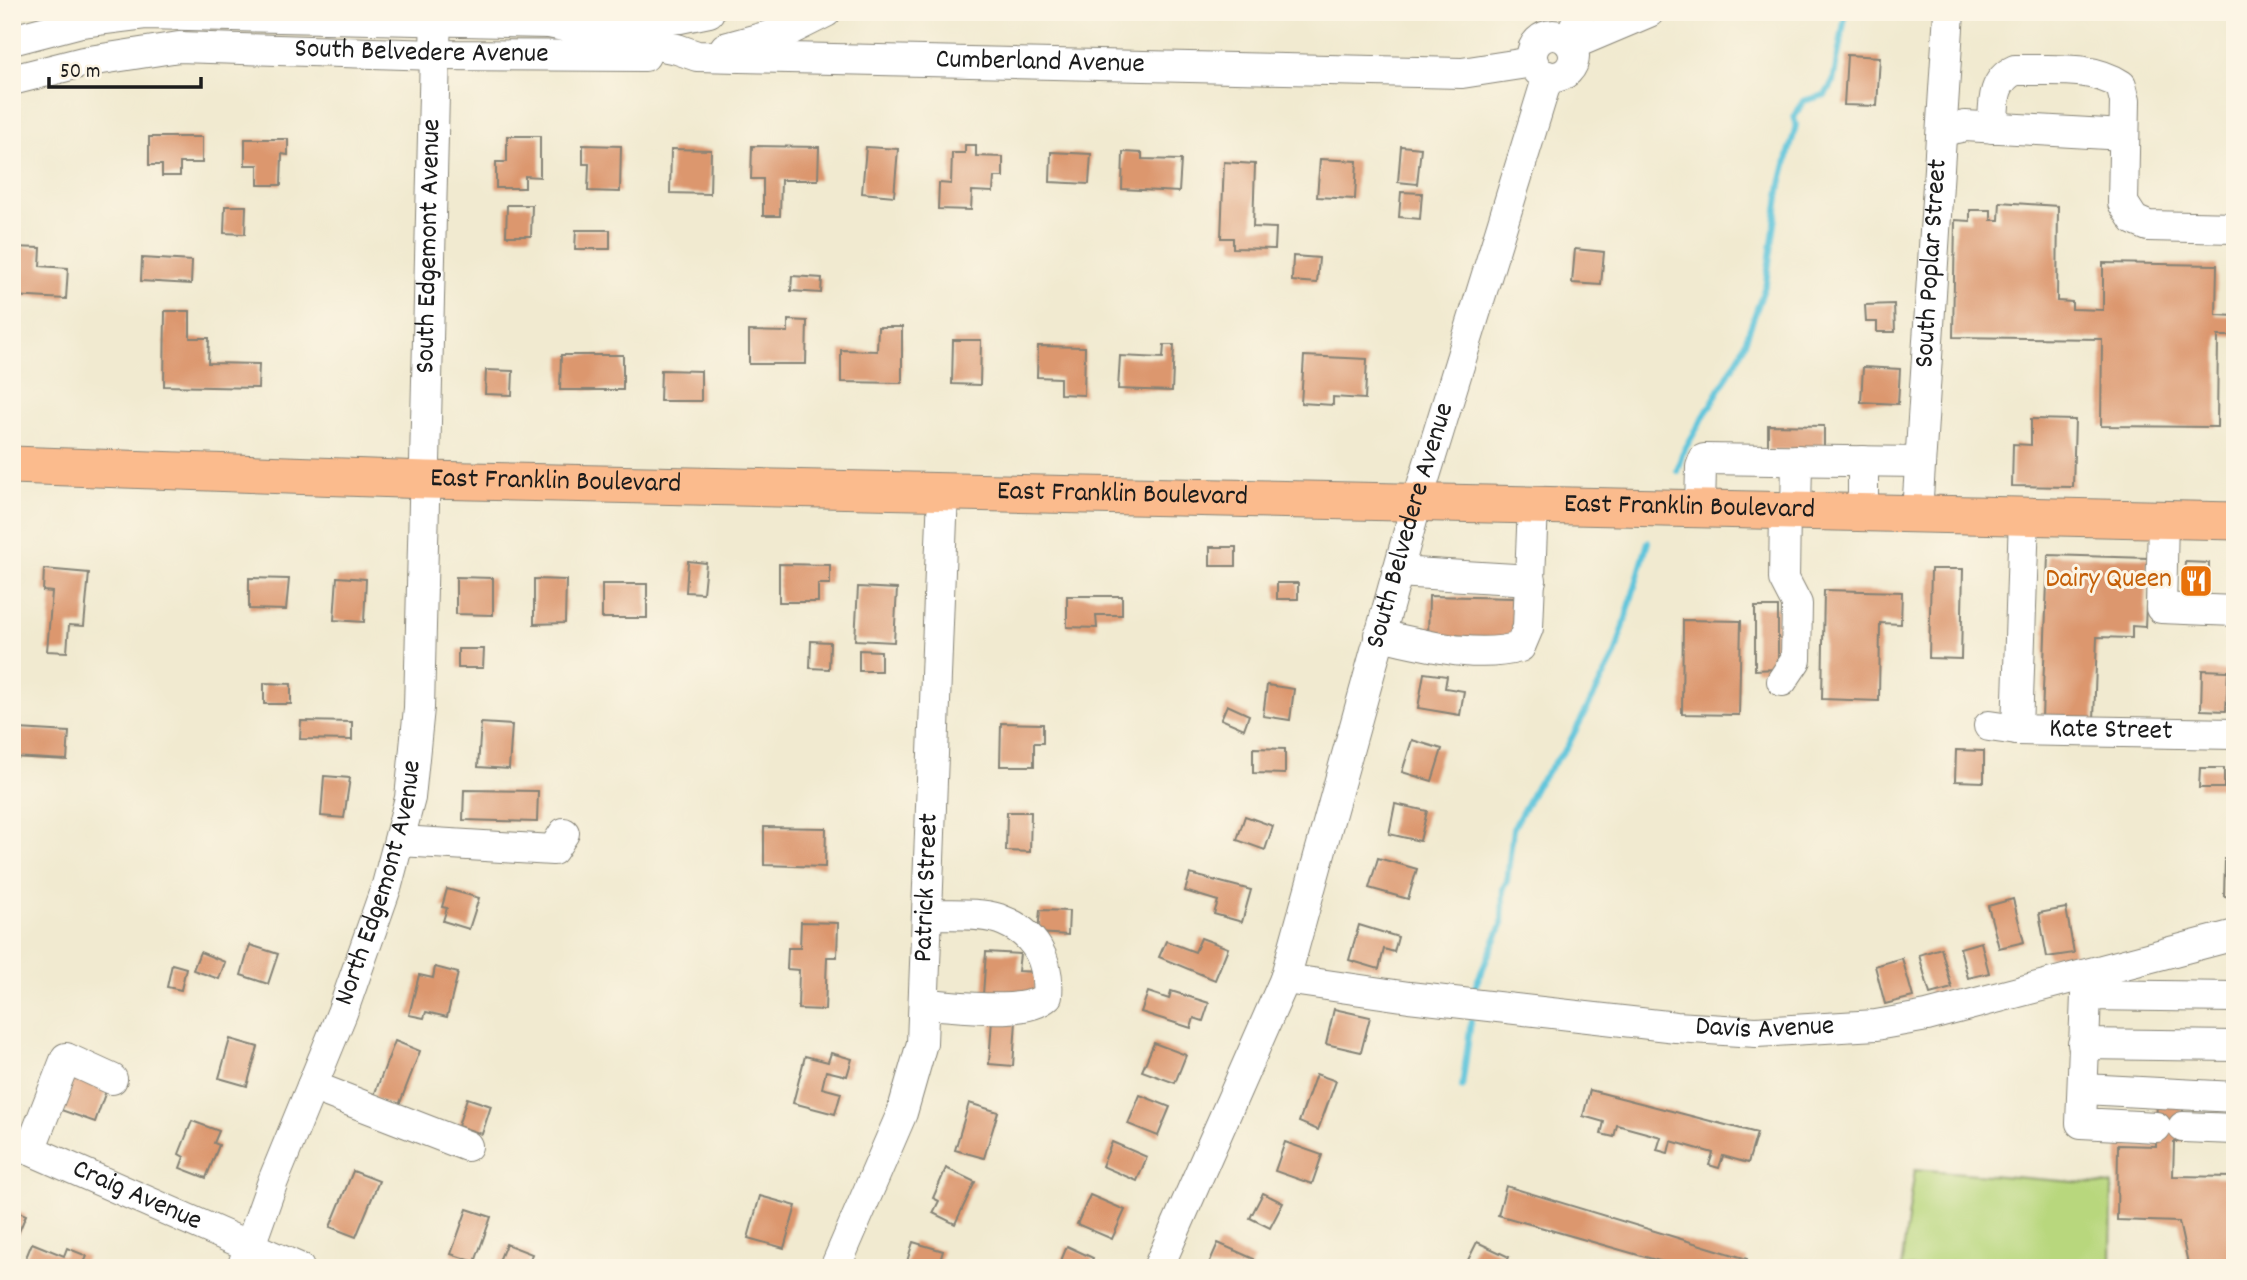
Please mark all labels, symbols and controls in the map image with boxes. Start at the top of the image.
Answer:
street label: South Belvedere Avenue [294,31,549,76]
street label: Cumberland Avenue [935,41,1145,86]
scale bar [49,46,201,90]
text: 50 m [60,58,100,88]
street label: South Edgemont Avenue [407,118,453,374]
street label: South Poplar Street [1906,158,1960,369]
street label: South Belvedere Avenue [1357,398,1466,653]
street label: East Franklin Boulevard [430,460,682,506]
street label: East Franklin Boulevard [997,473,1249,519]
street label: East Franklin Boulevard [1563,486,1815,531]
place label: Dairy Queen [2045,561,2172,601]
restaurant icon: Dairy Queen [2177,562,2215,600]
street label: Kate Street [2049,711,2173,753]
street label: North Edgemont Avenue [326,758,434,1012]
street label: Patrick Street [905,813,951,963]
street label: Davis Avenue [1694,1007,1836,1052]
street label: Craig Avenue [65,1151,208,1243]

